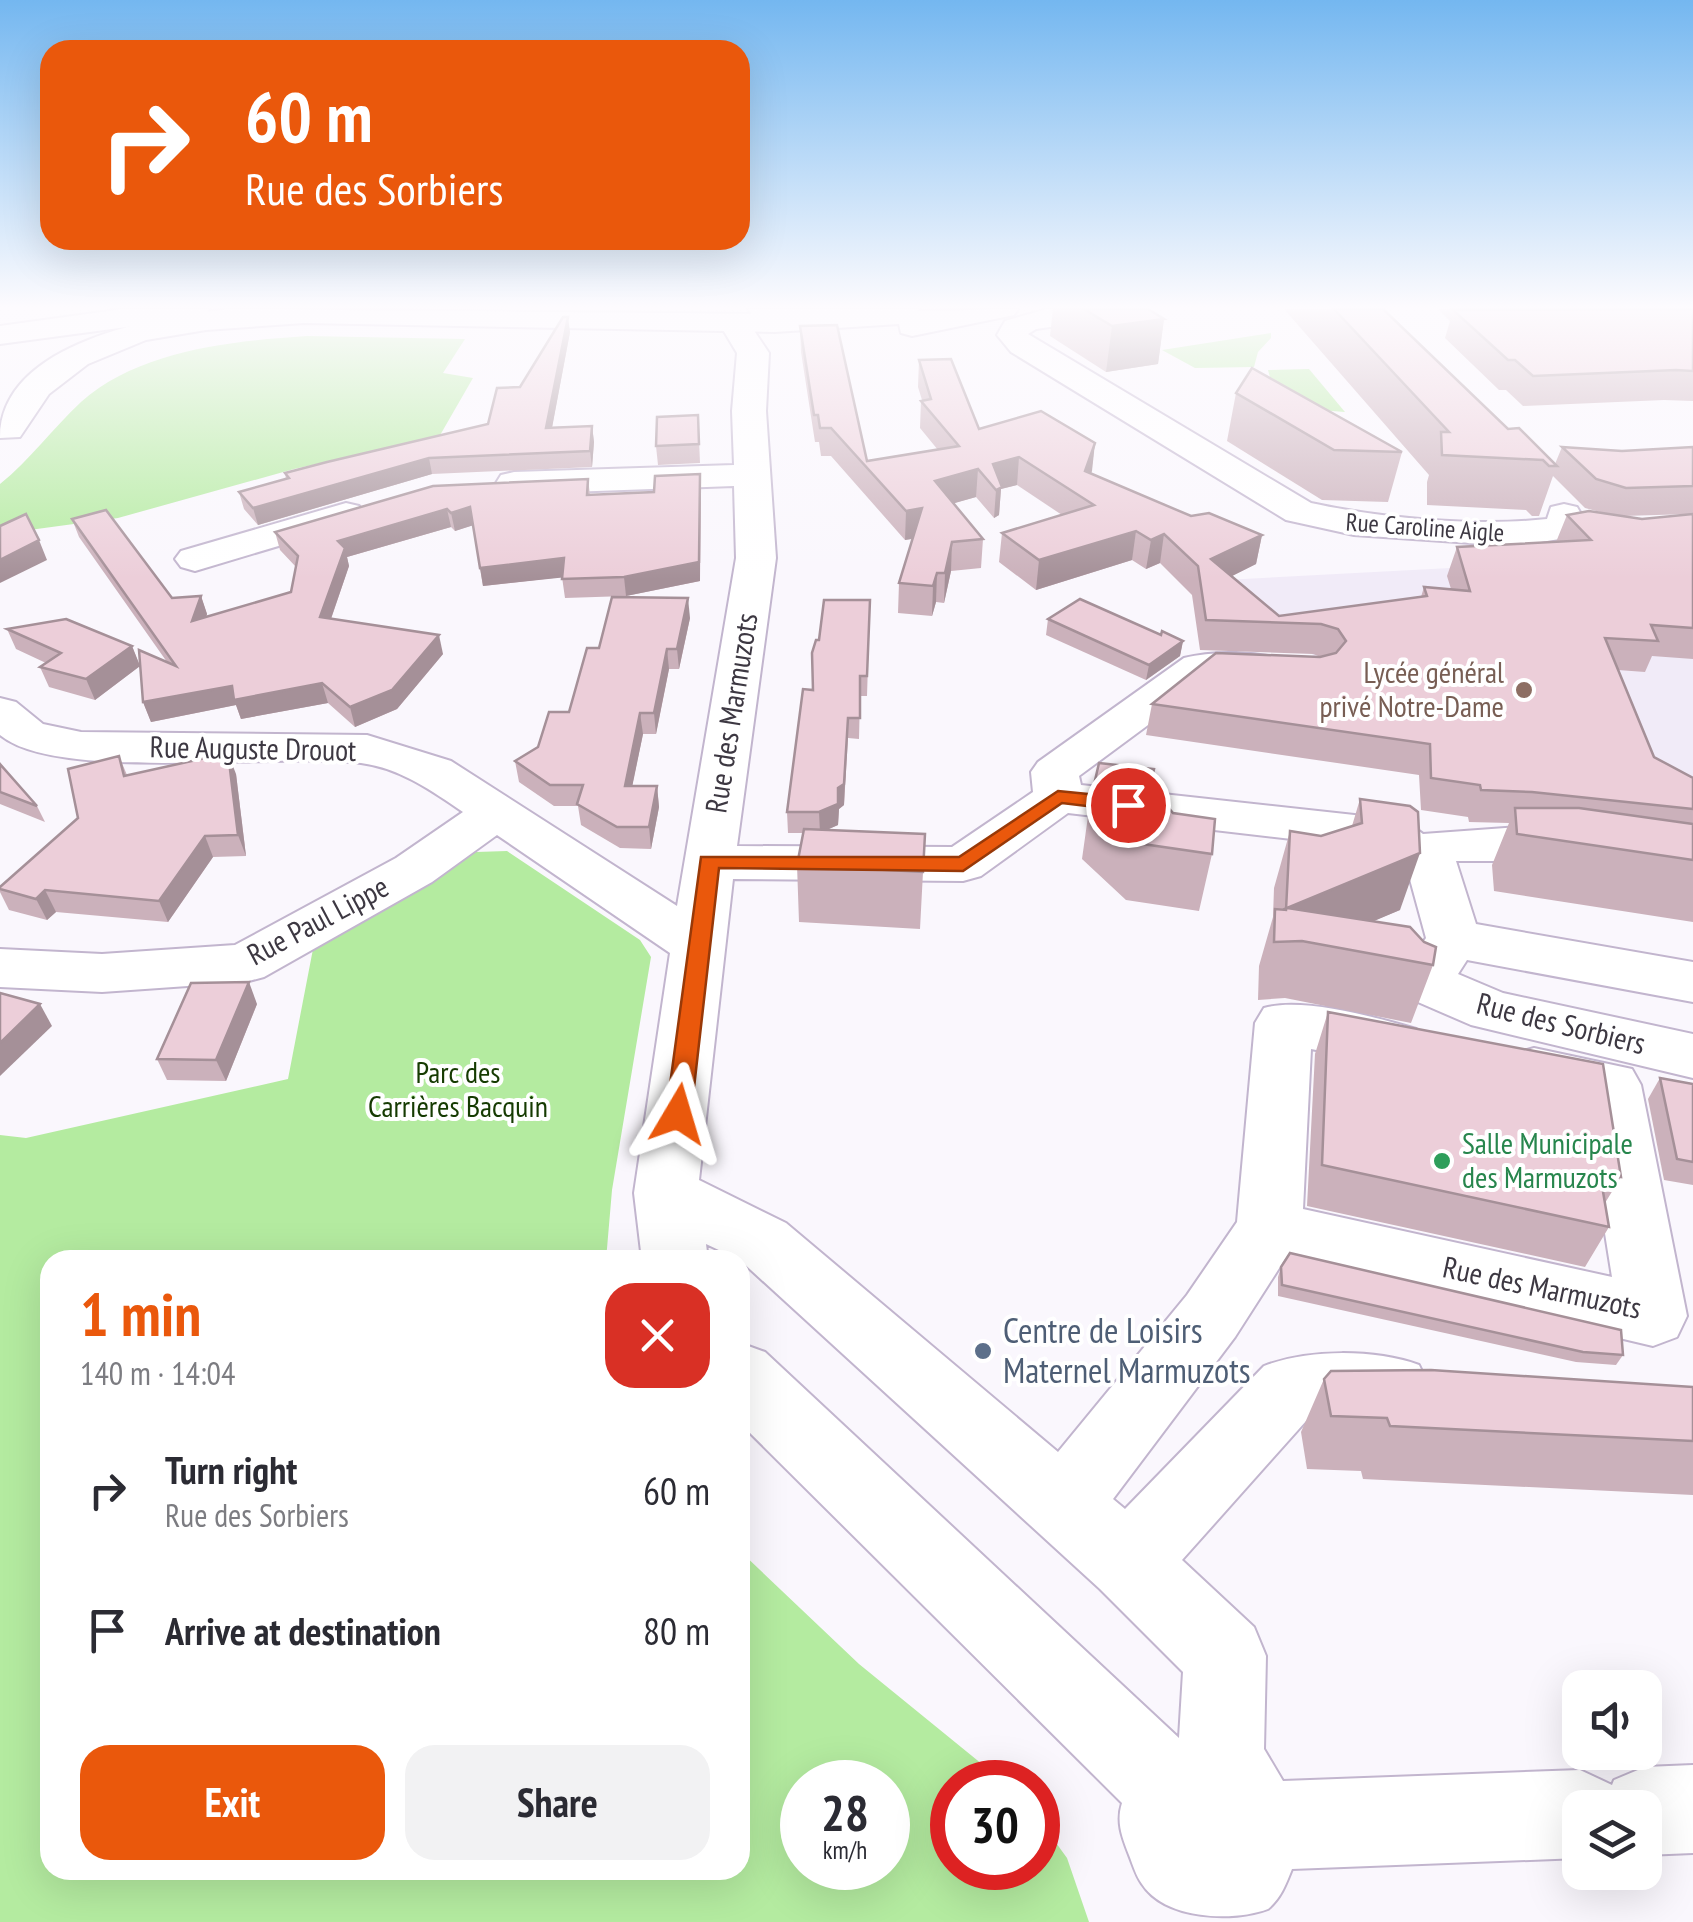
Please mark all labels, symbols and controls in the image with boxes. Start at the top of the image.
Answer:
text: 60 m [245,71,373,161]
icon: right [80,80,210,210]
text: Rue des Sorbiers [245,159,504,217]
street label: Rue Caroline Aigle [1345,506,1505,548]
street label: Rue des Marmuzots [695,610,766,815]
place label: Lycée général privé Notre-Dame [1319,652,1504,725]
marker: Lycée général privé Notre-Dame [1513,679,1535,701]
street label: Rue Auguste Drouot [149,726,357,769]
pin [1086,763,1171,848]
icon: arrive [1101,778,1156,833]
street label: Rue Paul Lippe [240,866,395,973]
street label: Rue des Sorbiers [1473,983,1650,1062]
park label: Parc des Carrières Bacquin [368,1052,548,1125]
position arrow [626,1062,730,1166]
place label: Salle Municipale des Marmuzots [1462,1123,1633,1196]
marker: Salle Municipale des Marmuzots [1431,1150,1453,1172]
street label: Rue des Marmuzots [1440,1246,1645,1327]
text: 1 min [80,1275,201,1353]
button: close [605,1283,710,1388]
place label: Centre de Loisirs Maternel Marmuzots [1003,1307,1251,1393]
marker: Centre de Loisirs Maternel Marmuzots [972,1340,994,1362]
text: 140 m · 14:04 [80,1352,235,1394]
text: Turn right [165,1445,297,1494]
icon: right [80,1463,135,1518]
text: 60 m [643,1466,710,1515]
text: Rue des Sorbiers [165,1494,349,1536]
icon: arrive [80,1603,135,1658]
text: Arrive at destination [165,1606,441,1655]
text: 80 m [643,1606,710,1655]
map controls [1562,1670,1662,1890]
button: sound [1562,1670,1662,1770]
button: Exit [80,1745,385,1860]
button: Share [405,1745,710,1860]
speed limit sign: 30 [930,1760,1060,1890]
text: 28 [821,1780,869,1845]
button: layers [1562,1790,1662,1890]
text: km/h [823,1834,867,1866]

